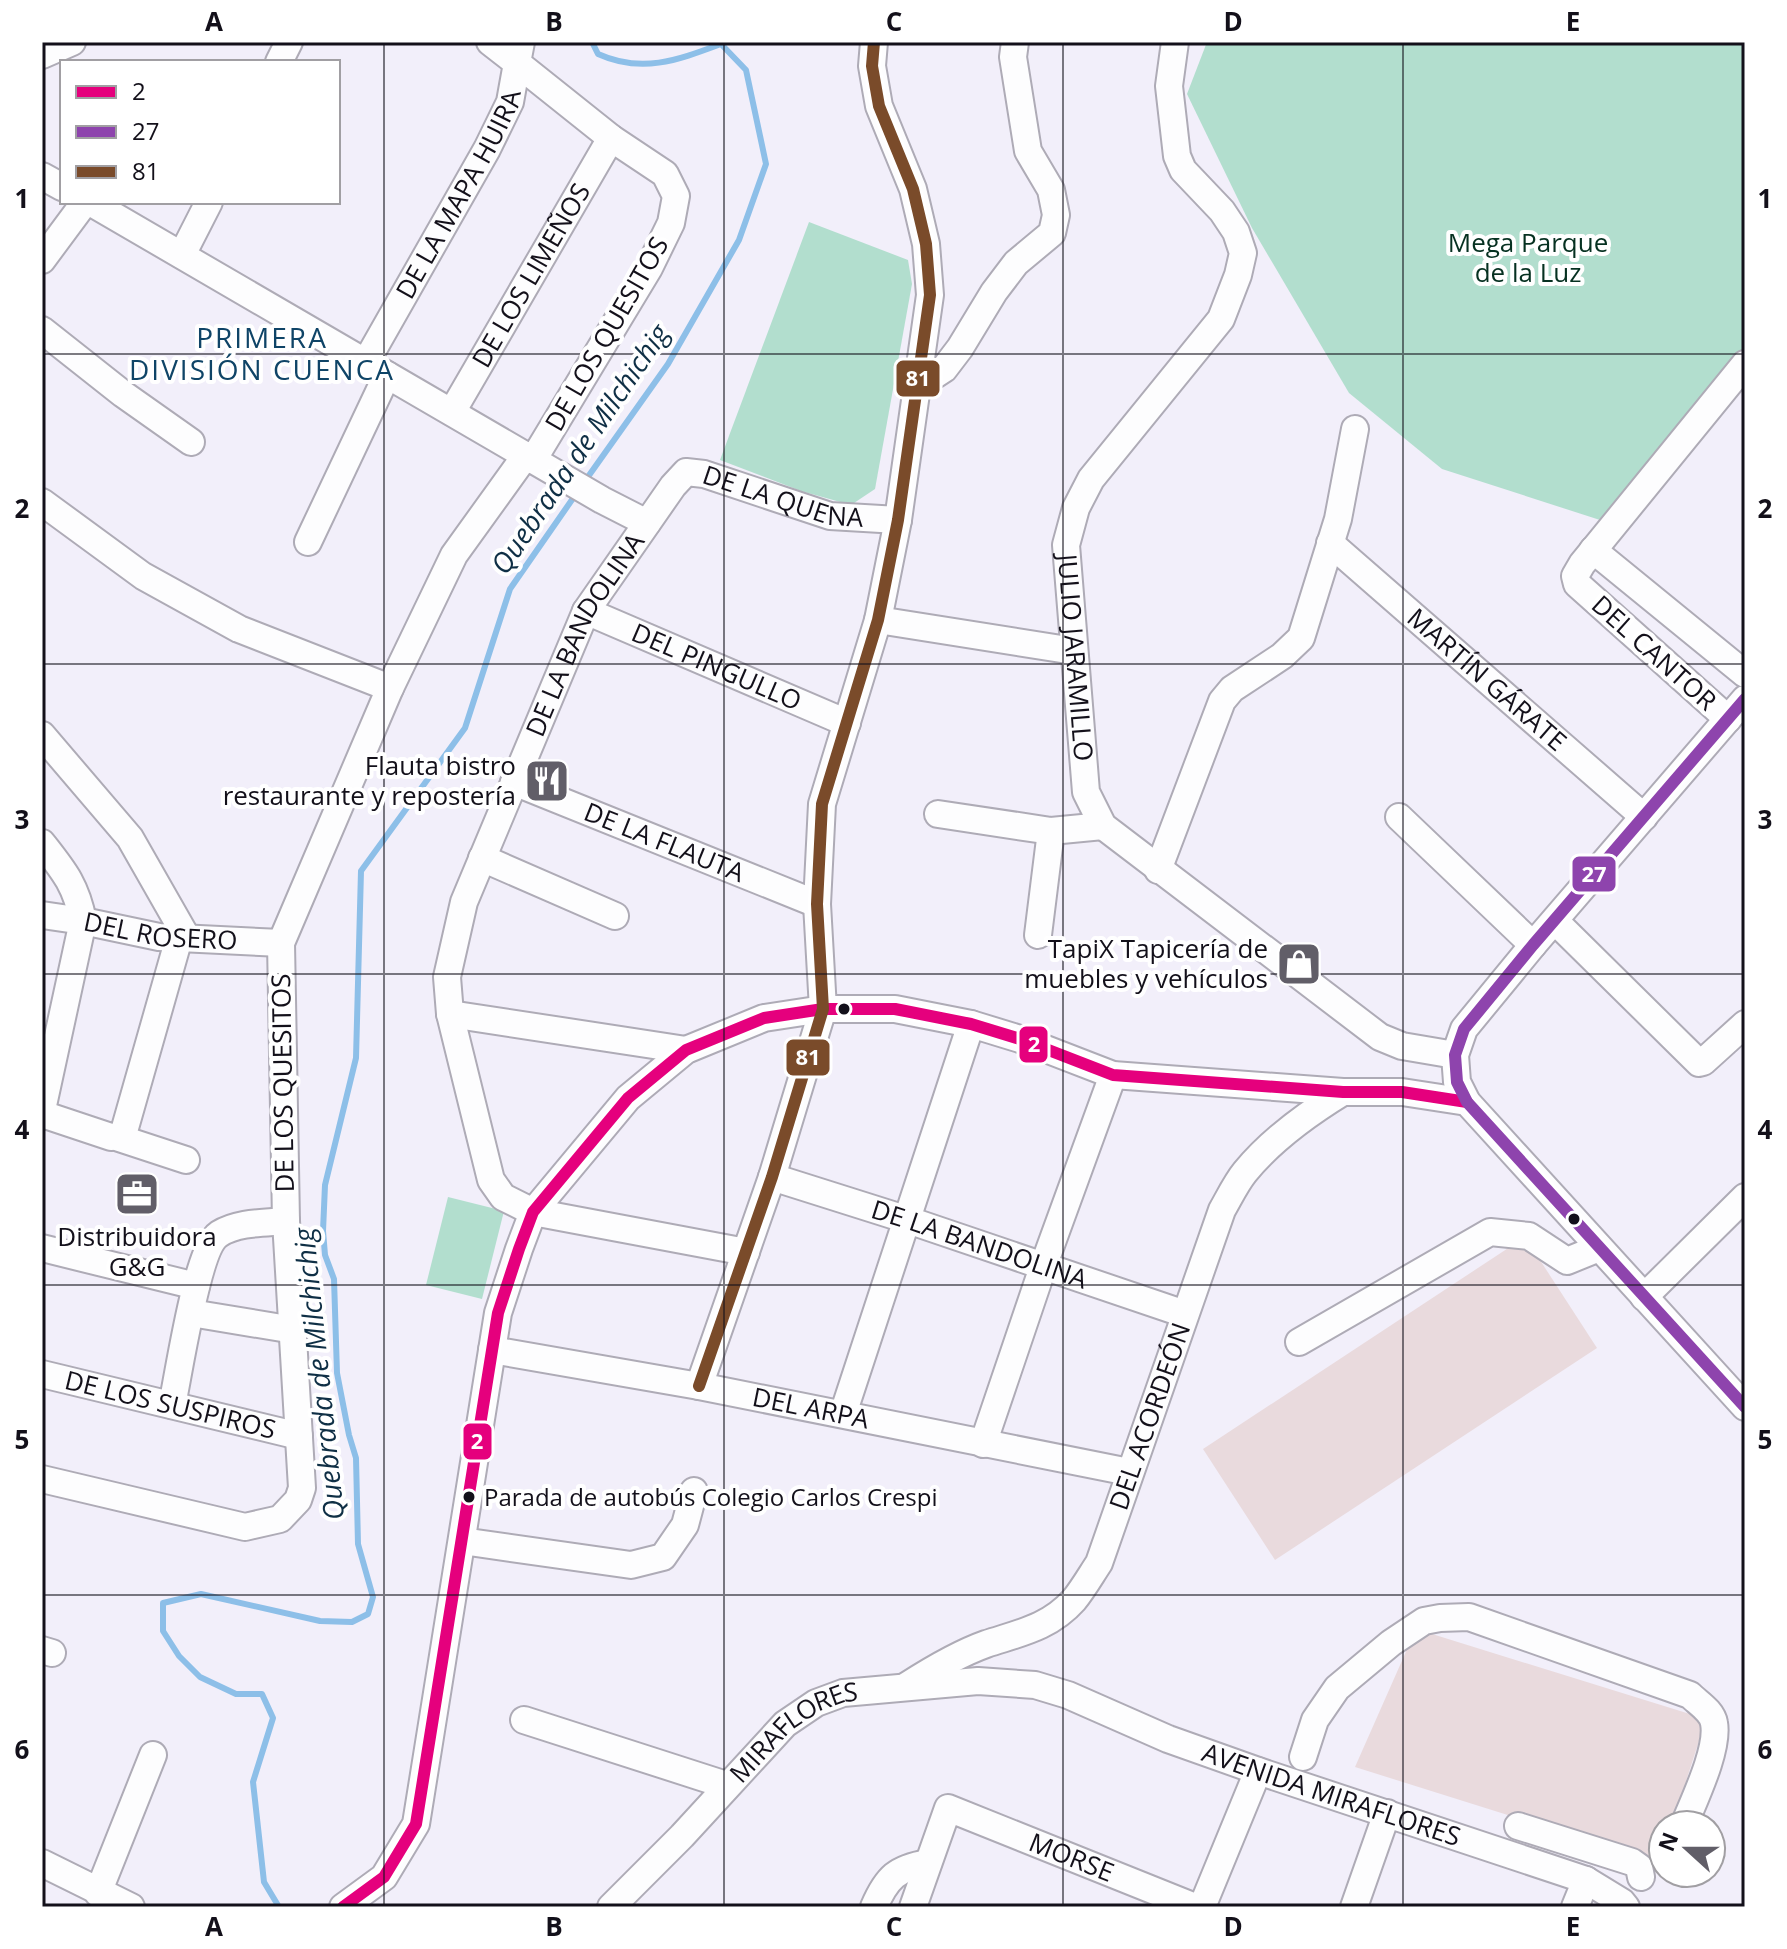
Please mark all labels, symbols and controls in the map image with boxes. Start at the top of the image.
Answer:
text: A [205,3,223,39]
text: B [545,3,563,39]
text: C [886,3,902,39]
text: D [1223,3,1243,39]
text: E [1566,3,1580,39]
legend [60,60,340,204]
text: 2 [132,74,146,107]
street label: DE LA MAPA HUIRA [387,87,529,305]
text: 27 [132,114,159,147]
text: 81 [132,154,159,187]
street label: DE LOS LIMEÑOS [463,176,598,374]
text: 1 [15,180,29,216]
text: 1 [1758,180,1772,216]
park label: Mega Parque de la Luz [1448,224,1608,290]
street label: DE LOS QUESITOS [536,230,676,437]
water label: Quebrada de Milchichig [481,315,678,581]
district label: PRIMERA DIVISIÓN CUENCA [129,318,395,388]
line badge: 81 [895,359,941,398]
text: 81 [905,362,931,392]
street label: DE LA QUENA [698,456,865,535]
text: 2 [15,490,30,526]
text: 2 [1758,490,1773,526]
street label: DE LA BANDOLINA [516,525,652,742]
street label: JULIO JARAMILLO [1050,550,1102,763]
street label: DEL CANTOR [1584,586,1725,718]
street label: MARTÍN GÁRATE [1400,600,1575,758]
street label: DEL PINGULLO [626,614,807,718]
place label: Flauta bistro restaurante y repostería [223,747,516,813]
restaurant icon: Flauta bistro restaurante y repostería [523,757,571,805]
street label: DE LA FLAUTA [579,793,751,890]
text: 3 [15,801,29,837]
text: 3 [1758,801,1772,837]
line badge: 27 [1571,855,1617,893]
text: 27 [1581,858,1607,888]
street label: DEL ROSERO [81,903,238,958]
place label: TapiX Tapicería de muebles y vehículos [1024,930,1268,996]
shop icon: TapiX Tapicería de muebles y vehículos [1275,940,1323,988]
street label: DE LOS QUESITOS [262,973,302,1193]
unlabelled marker [836,1001,852,1017]
line badge: 2 [1018,1025,1049,1064]
text: 2 [1028,1028,1040,1058]
line badge: 81 [785,1038,831,1077]
text: 81 [795,1041,821,1071]
text: 4 [15,1111,30,1147]
text: 4 [1758,1111,1773,1147]
office icon: Distribuidora G&G [113,1170,161,1218]
street label: DE LA BANDOLINA [867,1191,1093,1297]
unlabelled marker [1566,1211,1582,1227]
place label: Distribuidora G&G [57,1218,217,1284]
water label: Quebrada de Milchichig [284,1225,352,1522]
street label: DEL ACORDEÓN [1100,1318,1198,1515]
street label: DE LOS SUSPIROS [61,1361,280,1447]
street label: DEL ARPA [749,1378,873,1437]
text: 5 [15,1421,29,1457]
text: 5 [1758,1421,1772,1457]
line badge: 2 [462,1422,493,1461]
text: 2 [471,1425,483,1455]
place label: Parada de autobús Colegio Carlos Crespi [484,1480,938,1513]
marker: Parada de autobús Colegio Carlos Crespi [461,1489,477,1505]
street label: MIRAFLORES [721,1673,859,1790]
text: 6 [15,1731,30,1767]
text: 6 [1758,1731,1773,1767]
street label: AVENIDA MIRAFLORES [1198,1734,1466,1854]
north arrow [1647,1809,1727,1889]
street label: MORSE [1024,1823,1120,1890]
text: N [1650,1828,1685,1855]
text: A [205,1908,223,1944]
text: B [545,1908,563,1944]
text: C [886,1908,902,1944]
text: D [1223,1908,1243,1944]
text: E [1566,1908,1580,1944]

